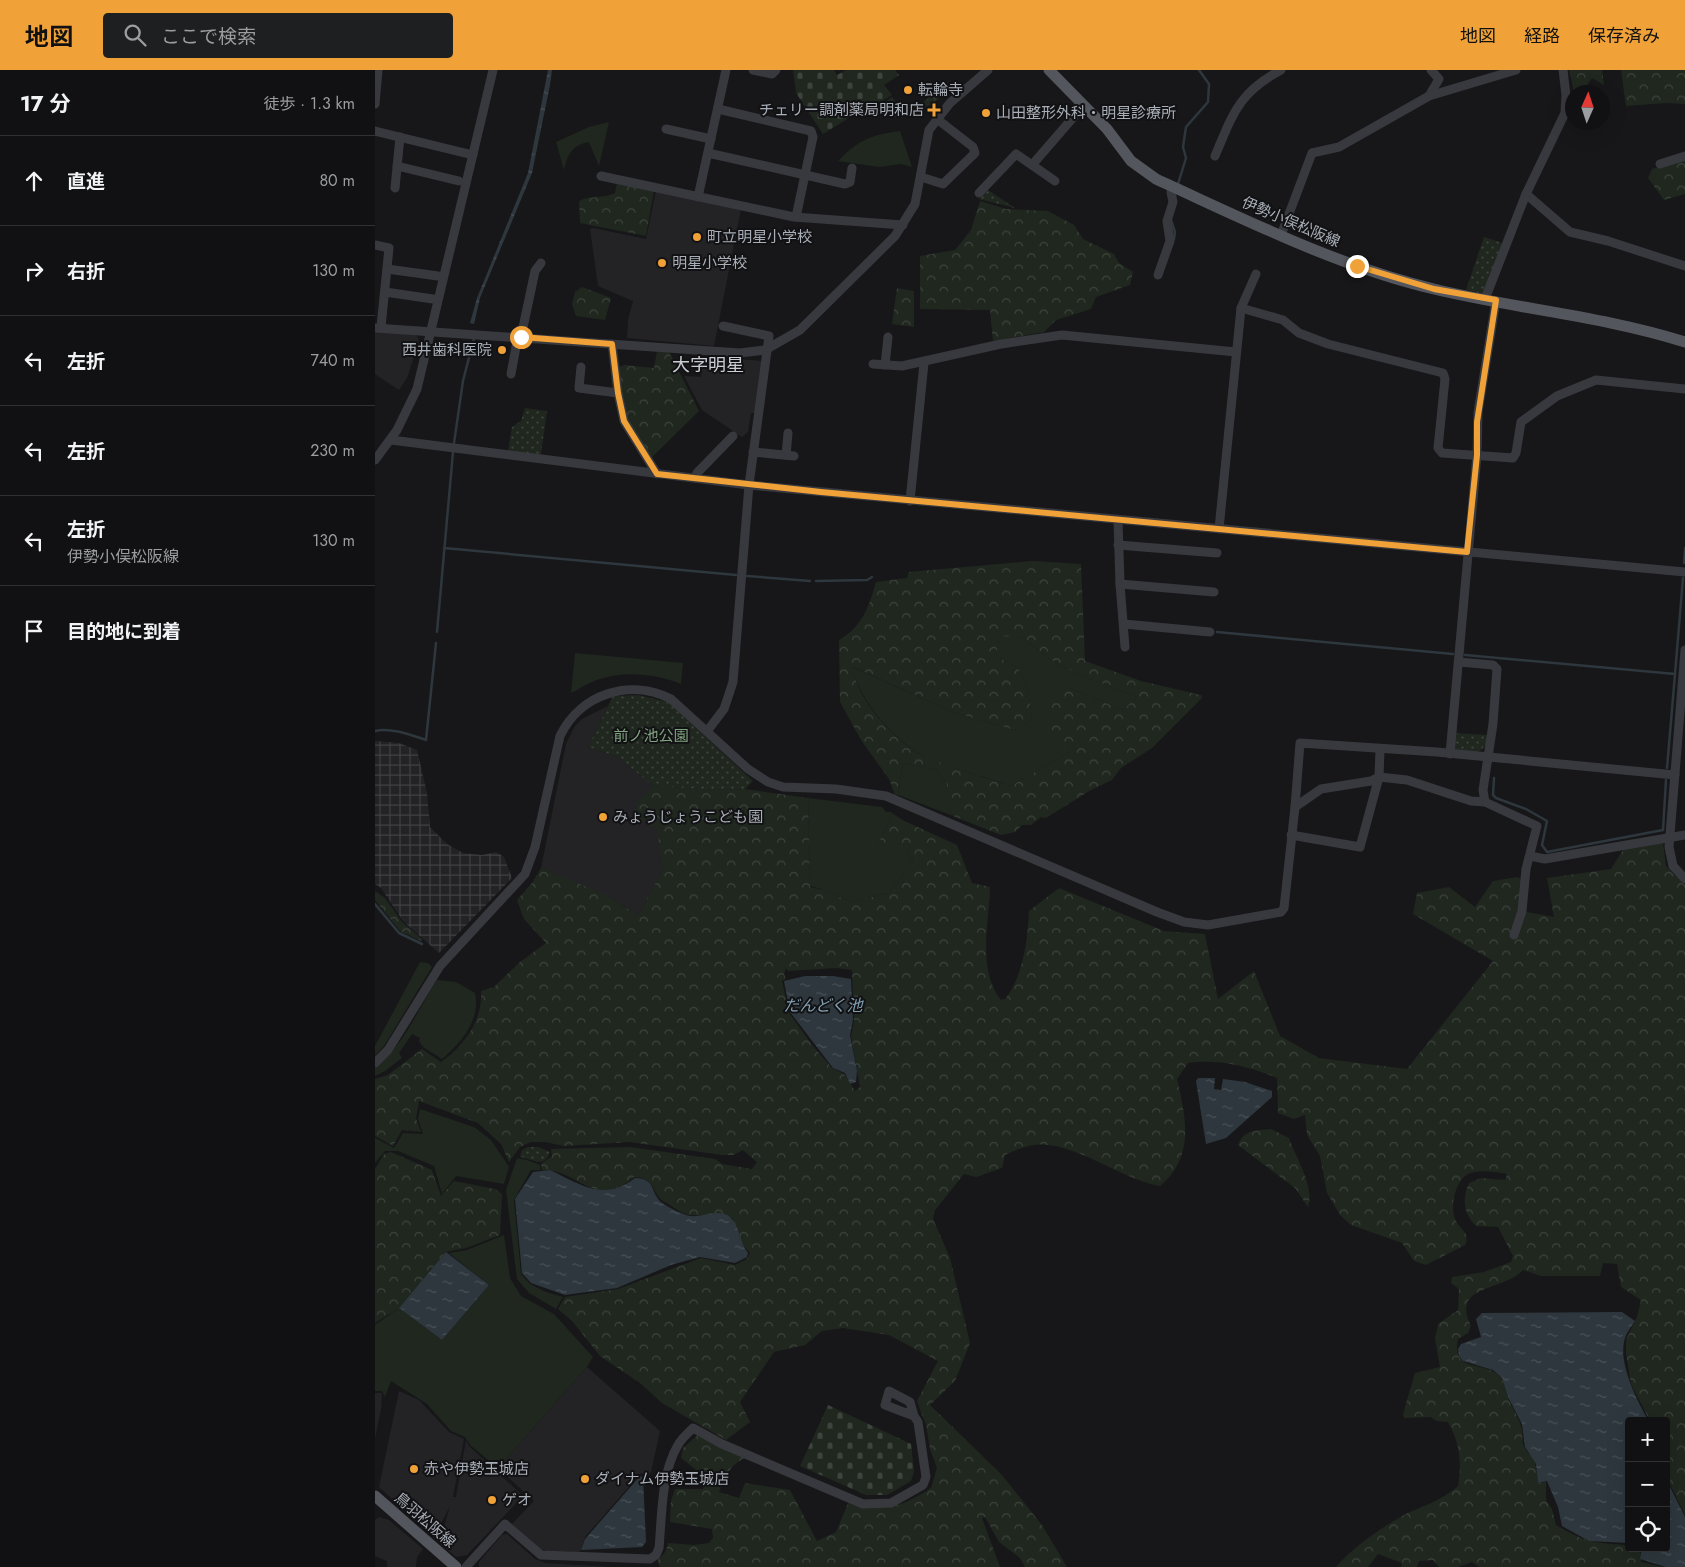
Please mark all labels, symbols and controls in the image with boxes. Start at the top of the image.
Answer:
search box [103,13,453,58]
text: 地図 [25,19,73,54]
icon: search [121,21,149,49]
text: ここで検索 [161,23,256,50]
text: 地図 [1460,23,1496,49]
text: 経路 [1524,23,1560,49]
text: 保存済み [1588,23,1660,49]
place label: 転輪寺 [918,79,963,101]
marker: 転輪寺 [902,84,914,96]
north arrow [1565,85,1610,130]
text: 17 分 [20,89,71,119]
text: 徒歩 · 1.3 km [264,92,355,115]
place label: チェリー調剤薬局明和店 [759,99,924,121]
place label: 山田整形外科・明星診療所 [996,102,1176,124]
marker: チェリー調剤薬局明和店 [928,104,940,116]
marker: 山田整形外科・明星診療所 [980,107,992,119]
icon: ahead [20,167,48,195]
text: 直進 [67,168,105,195]
text: 80 m [319,169,355,192]
street label: 伊勢小俣松阪線 [1238,191,1344,253]
place label: 町立明星小学校 [707,226,812,248]
marker: 町立明星小学校 [691,231,703,243]
place label: 明星小学校 [672,252,747,274]
route end [1346,255,1369,278]
icon: right [20,257,48,285]
marker: 明星小学校 [656,257,668,269]
text: 右折 [67,258,105,285]
text: 130 m [312,259,355,282]
route start [510,326,533,349]
place label: 西井歯科医院 [402,339,492,361]
marker: 西井歯科医院 [496,344,508,356]
icon: left [20,347,48,375]
text: 左折 [67,348,105,375]
text: 740 m [310,349,355,372]
district label: 大字明星 [672,352,744,378]
icon: left [20,437,48,465]
text: 左折 [67,438,105,465]
text: 230 m [310,439,355,462]
text: 左折 [67,516,105,543]
icon: left [20,527,48,555]
text: 130 m [312,529,355,552]
text: 伊勢小俣松阪線 [67,545,179,568]
icon: arrive [20,617,48,645]
text: 目的地に到着 [67,618,181,645]
park label: 前ノ池公園 [613,725,689,747]
place label: みょうじょうこども園 [613,806,763,828]
marker: みょうじょうこども園 [597,811,609,823]
water label: だんどく池 [783,994,865,1017]
map controls [1625,1417,1670,1552]
button: + [1625,1417,1670,1462]
place label: 赤や伊勢玉城店 [424,1458,529,1480]
button: − [1625,1462,1670,1507]
marker: 赤や伊勢玉城店 [408,1463,420,1475]
place label: ダイナム伊勢玉城店 [595,1468,729,1490]
marker: ダイナム伊勢玉城店 [579,1473,591,1485]
street label: 鳥羽松阪線 [389,1487,461,1553]
place label: ゲオ [502,1489,532,1511]
marker: ゲオ [486,1494,498,1506]
button: locate [1625,1507,1670,1552]

